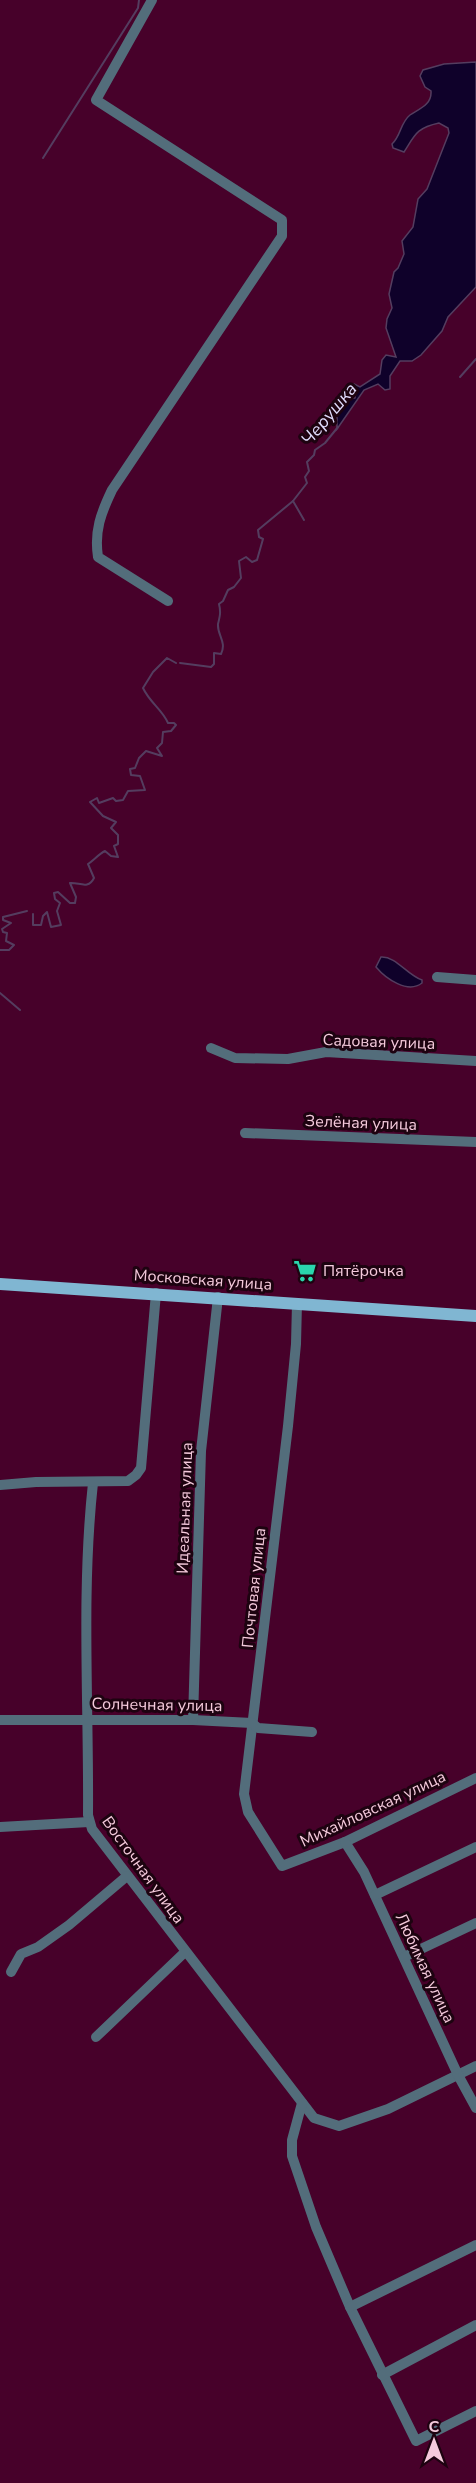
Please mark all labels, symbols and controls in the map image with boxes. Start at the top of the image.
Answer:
water label: Черушка [296,377,362,451]
street label: Садовая улица [322,1029,436,1055]
street label: Зелёная улица [305,1110,417,1136]
supermarket icon: Пятёрочка [292,1258,318,1284]
place label: Пятёрочка [323,1260,404,1282]
street label: Московская улица [133,1264,273,1296]
street label: Идеальная улица [172,1442,198,1574]
street label: Почтовая улица [237,1527,271,1649]
street label: Солнечная улица [91,1693,223,1717]
street label: Михайловская улица [297,1766,449,1852]
street label: Восточная улица [97,1812,189,1928]
street label: Любимая улица [390,1909,460,2027]
north arrow [404,2411,464,2471]
text: С [429,2416,440,2438]

